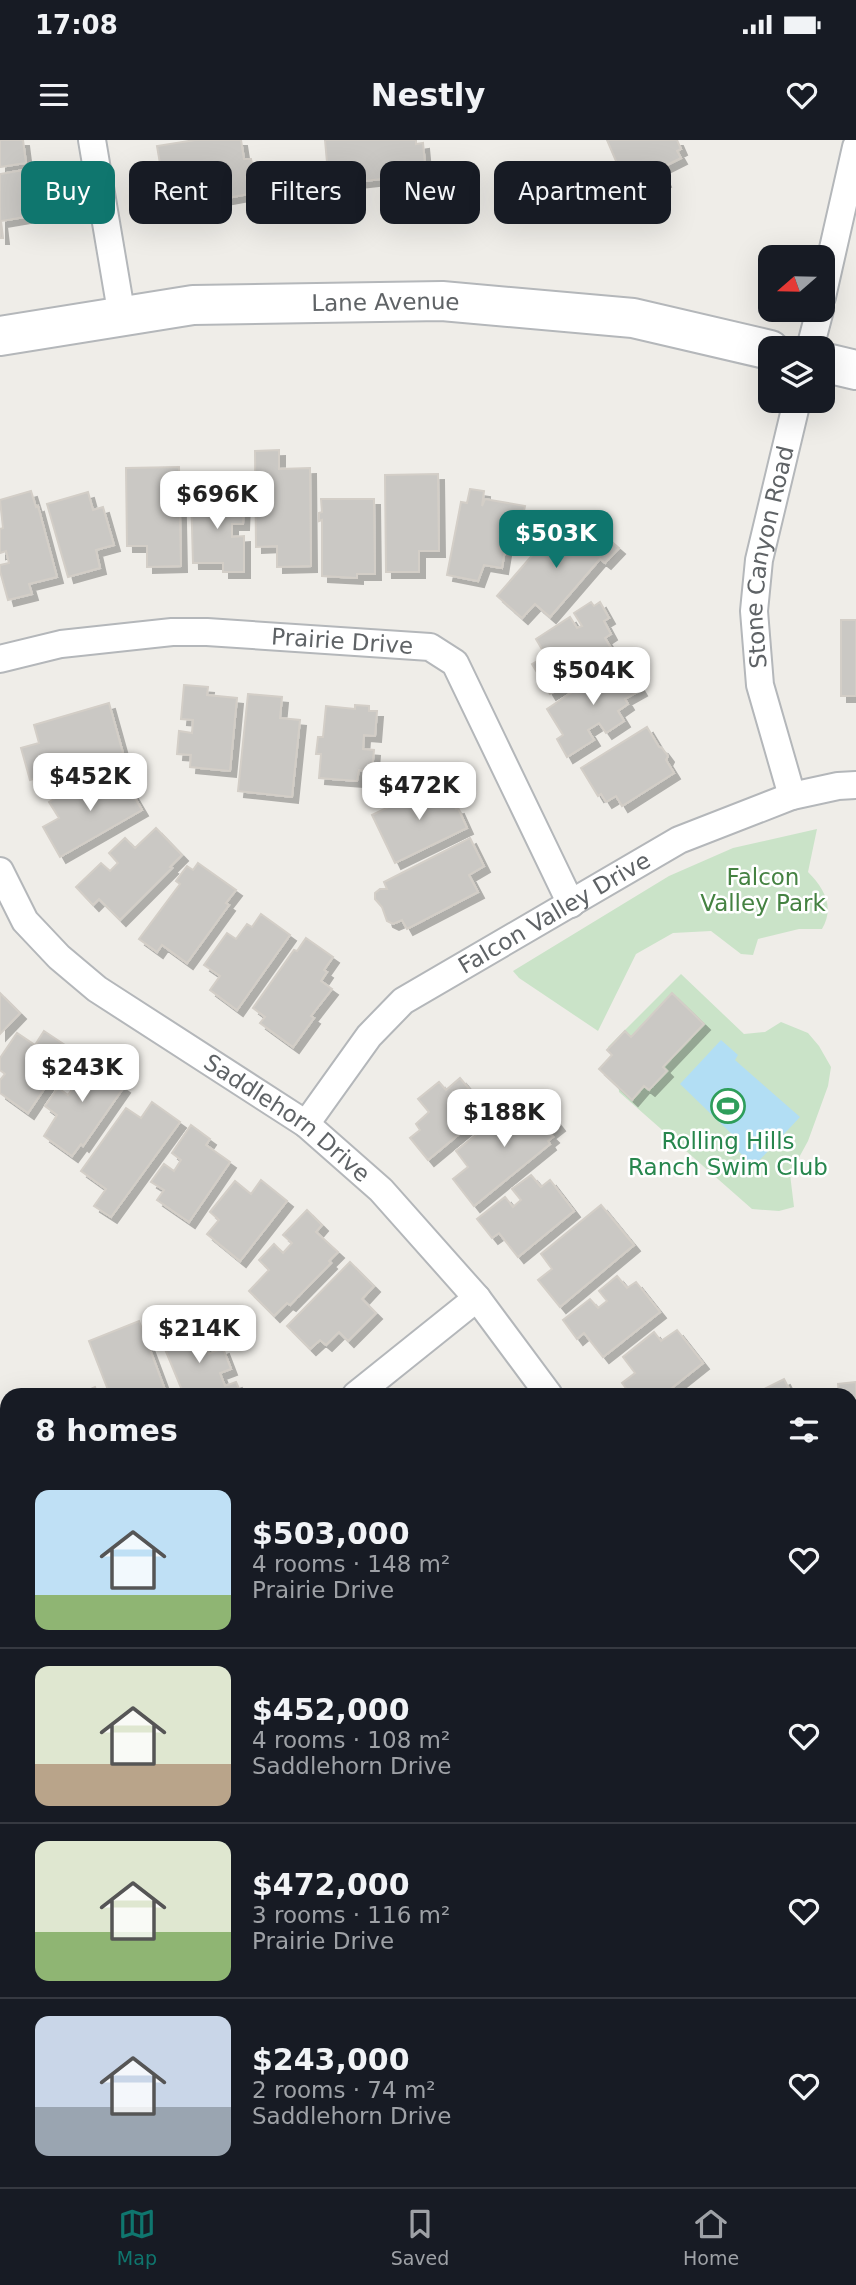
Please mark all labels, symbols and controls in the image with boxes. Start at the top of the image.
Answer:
text: 17:08 [35,10,118,40]
icon: menu [35,76,73,114]
text: Nestly [371,76,485,114]
icon: heart [783,76,821,114]
chip: Buy [21,161,115,224]
chip: Rent [129,161,232,224]
chip: Filters [246,161,366,224]
chip: New [380,161,480,224]
chip: Apartment [494,161,671,224]
north arrow [758,245,835,322]
map controls [758,245,835,413]
street label: Lane Avenue [311,288,461,316]
button: layers [758,336,835,413]
street label: Stone Canyon Road [741,443,799,670]
pin: $696K [168,472,266,531]
text: $696K [176,481,258,507]
pin: $503K [507,510,605,570]
text: $503K [515,520,597,546]
street label: Prairie Drive [270,623,414,659]
pin: $504K [544,648,642,707]
text: $504K [552,657,634,683]
pin: $452K [41,754,139,813]
pin: $472K [370,762,468,822]
text: $452K [49,763,131,789]
text: $472K [378,772,460,798]
street label: Falcon Valley Drive [454,847,655,979]
park label: Falcon Valley Park [700,864,826,916]
pin: $243K [33,1044,131,1104]
street label: Saddlehorn Drive [199,1049,375,1187]
text: $243K [41,1054,123,1080]
sports icon: Rolling Hills Ranch Swim Club [709,1087,747,1125]
pin: $188K [455,1090,553,1149]
text: $188K [463,1099,545,1125]
place label: Rolling Hills Ranch Swim Club [628,1128,828,1180]
pin: $214K [150,1306,248,1365]
text: $214K [158,1315,240,1341]
icon: filters [785,1411,823,1449]
text: 8 homes [35,1413,178,1448]
text: $503,000 [252,1516,410,1551]
icon: home [91,1518,175,1602]
icon: heart [785,1541,823,1579]
text: 4 rooms · 148 m² [252,1551,450,1577]
text: Prairie Drive [252,1577,394,1603]
text: $452,000 [252,1692,410,1727]
icon: home [91,1694,175,1778]
icon: heart [785,1717,823,1755]
text: 4 rooms · 108 m² [252,1727,450,1753]
text: Saddlehorn Drive [252,1753,451,1779]
text: $472,000 [252,1867,410,1902]
icon: home [91,1869,175,1953]
icon: heart [785,1892,823,1930]
text: 3 rooms · 116 m² [252,1902,450,1928]
text: Prairie Drive [252,1928,394,1954]
text: $243,000 [252,2042,410,2077]
icon: home [91,2044,175,2128]
icon: heart [785,2067,823,2105]
text: 2 rooms · 74 m² [252,2077,436,2103]
text: Saddlehorn Drive [252,2103,451,2129]
tab: Map [117,2205,157,2269]
tab: Saved [391,2205,449,2269]
tab: Home [683,2205,739,2269]

